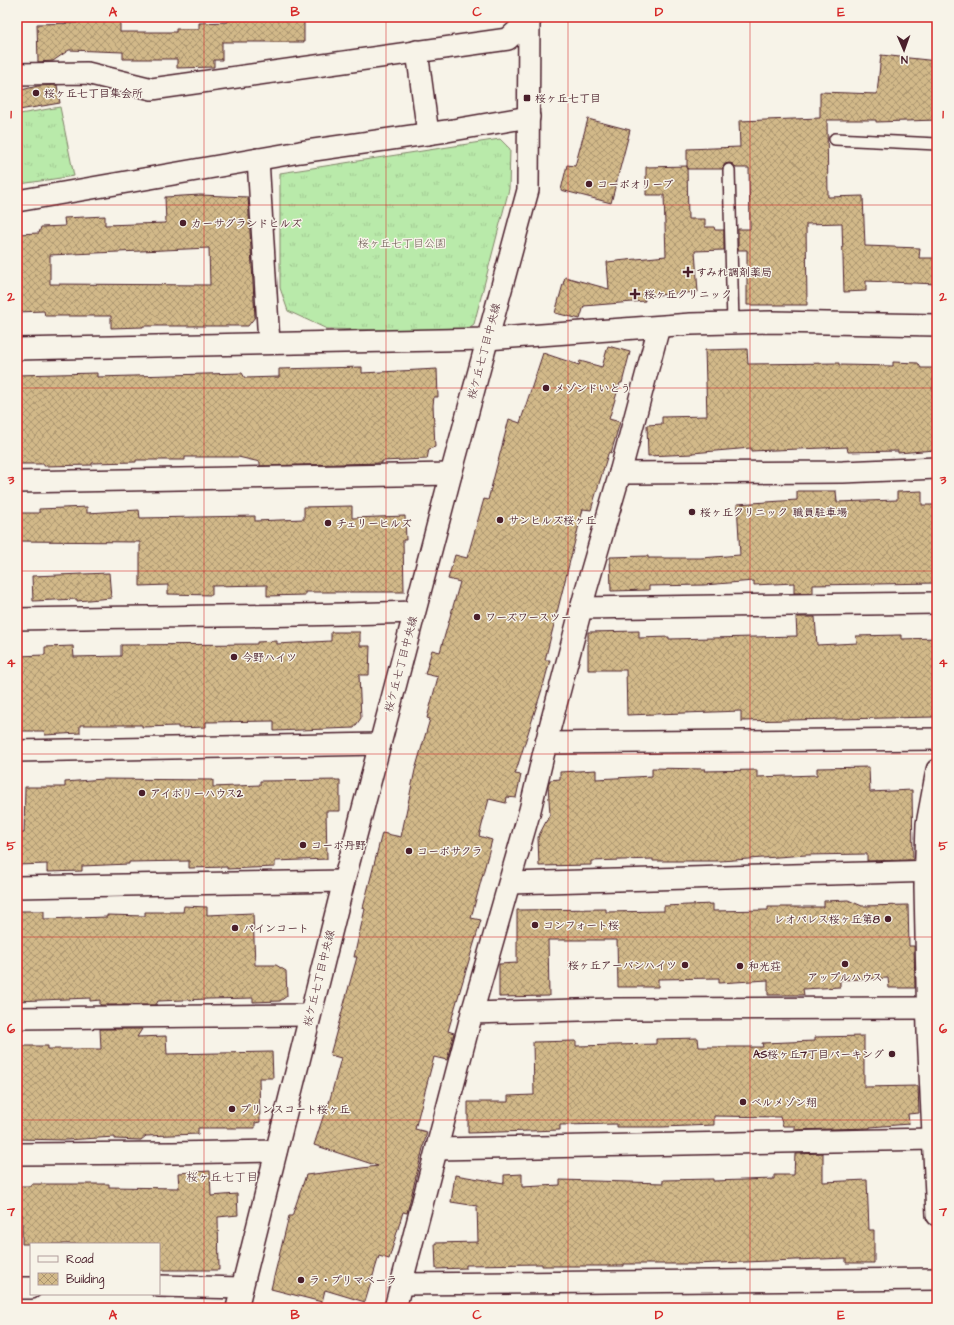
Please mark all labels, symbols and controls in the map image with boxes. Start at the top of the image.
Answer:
text: A [109,3,118,21]
text: B [290,3,300,21]
text: C [472,3,482,21]
text: D [655,3,664,21]
text: E [837,3,845,21]
north arrow [884,30,924,70]
text: N [901,52,908,67]
place label: 桜ヶ丘七丁目集会所 [44,86,143,101]
marker: 桜ヶ丘七丁目集会所 [31,88,41,98]
place label: 桜ヶ丘七丁目 [535,91,601,106]
marker: 桜ヶ丘七丁目 [522,93,532,103]
text: 1 [10,105,12,123]
text: 1 [942,105,944,123]
place label: コーポオリーブ [597,177,674,192]
marker: コーポオリーブ [584,179,594,189]
place label: カーサグランドヒルズ [191,216,302,231]
marker: カーサグランドヒルズ [178,218,188,228]
park label: 桜ヶ丘七丁目公園 [358,236,446,251]
place label: すみれ調剤薬局 [696,265,772,280]
marker: すみれ調剤薬局 [683,267,693,277]
place label: 桜ヶ丘クリニック [644,287,732,302]
text: 2 [6,288,15,306]
marker: 桜ヶ丘クリニック [629,288,641,300]
text: 2 [938,288,947,306]
street label: 桜ケ丘七丁目中央線 [464,301,504,401]
place label: メゾンドいとう [554,381,631,396]
marker: メゾンドいとう [541,383,551,393]
text: 3 [7,471,15,489]
text: 3 [939,471,947,489]
place label: 桜ヶ丘クリニック 職員駐車場 [700,505,847,520]
marker: 桜ヶ丘クリニック 職員駐車場 [687,507,697,517]
place label: サンヒルズ桜ヶ丘 [508,513,596,528]
marker: サンヒルズ桜ヶ丘 [495,515,505,525]
place label: チェリーヒルズ [336,516,412,531]
marker: チェリーヒルズ [323,518,333,528]
place label: ワーズワースツー [485,610,571,625]
marker: ワーズワースツー [472,612,482,622]
street label: 桜ケ丘七丁目中央線 [381,614,421,714]
place label: 今野ハイツ [242,650,297,665]
marker: 今野ハイツ [229,652,239,662]
text: 4 [7,654,16,672]
text: 4 [939,654,948,672]
place label: アイボリーハウス2 [150,786,244,801]
marker: アイボリーハウス2 [137,788,147,798]
text: 5 [6,837,16,855]
text: 5 [938,837,948,855]
place label: コーポ丹野 [311,838,366,853]
marker: コーポ丹野 [298,840,308,850]
place label: コーポサクラ [417,844,483,859]
marker: コーポサクラ [404,846,414,856]
place label: レオパレス桜ヶ丘第8 [774,912,881,927]
marker: レオパレス桜ヶ丘第8 [883,914,893,924]
place label: コンフォート桜 [543,918,619,933]
marker: コンフォート桜 [530,920,540,930]
place label: パインコート [243,921,309,936]
marker: パインコート [230,923,240,933]
street label: 桜ケ丘七丁目中央線 [300,928,338,1028]
place label: 桜ヶ丘アーバンハイツ [568,958,677,973]
place label: 和光荘 [748,959,781,974]
marker: アップルハウス [840,959,850,969]
marker: 桜ヶ丘アーバンハイツ [680,960,690,970]
marker: 和光荘 [735,961,745,971]
place label: アップルハウス [807,970,883,985]
text: 6 [7,1020,16,1038]
text: 6 [939,1020,948,1038]
place label: AS桜ヶ丘7丁目パーキング [753,1047,884,1062]
marker: AS桜ヶ丘7丁目パーキング [887,1049,897,1059]
place label: ベルメゾン翔 [751,1095,817,1110]
marker: ベルメゾン翔 [738,1097,748,1107]
place label: プリンスコート桜ヶ丘 [240,1102,350,1117]
marker: プリンスコート桜ヶ丘 [227,1104,237,1114]
district label: 桜ヶ丘七丁目 [186,1169,258,1186]
text: 7 [6,1203,16,1221]
text: 7 [938,1203,948,1221]
legend [30,1243,160,1295]
text: Road [66,1251,94,1268]
text: Building [66,1271,104,1289]
place label: ラ・プリマベーラ [309,1273,397,1288]
marker: ラ・プリマベーラ [296,1275,306,1285]
text: A [109,1306,118,1324]
text: B [290,1306,300,1324]
text: C [472,1306,482,1324]
text: D [655,1306,664,1324]
text: E [837,1306,845,1324]

